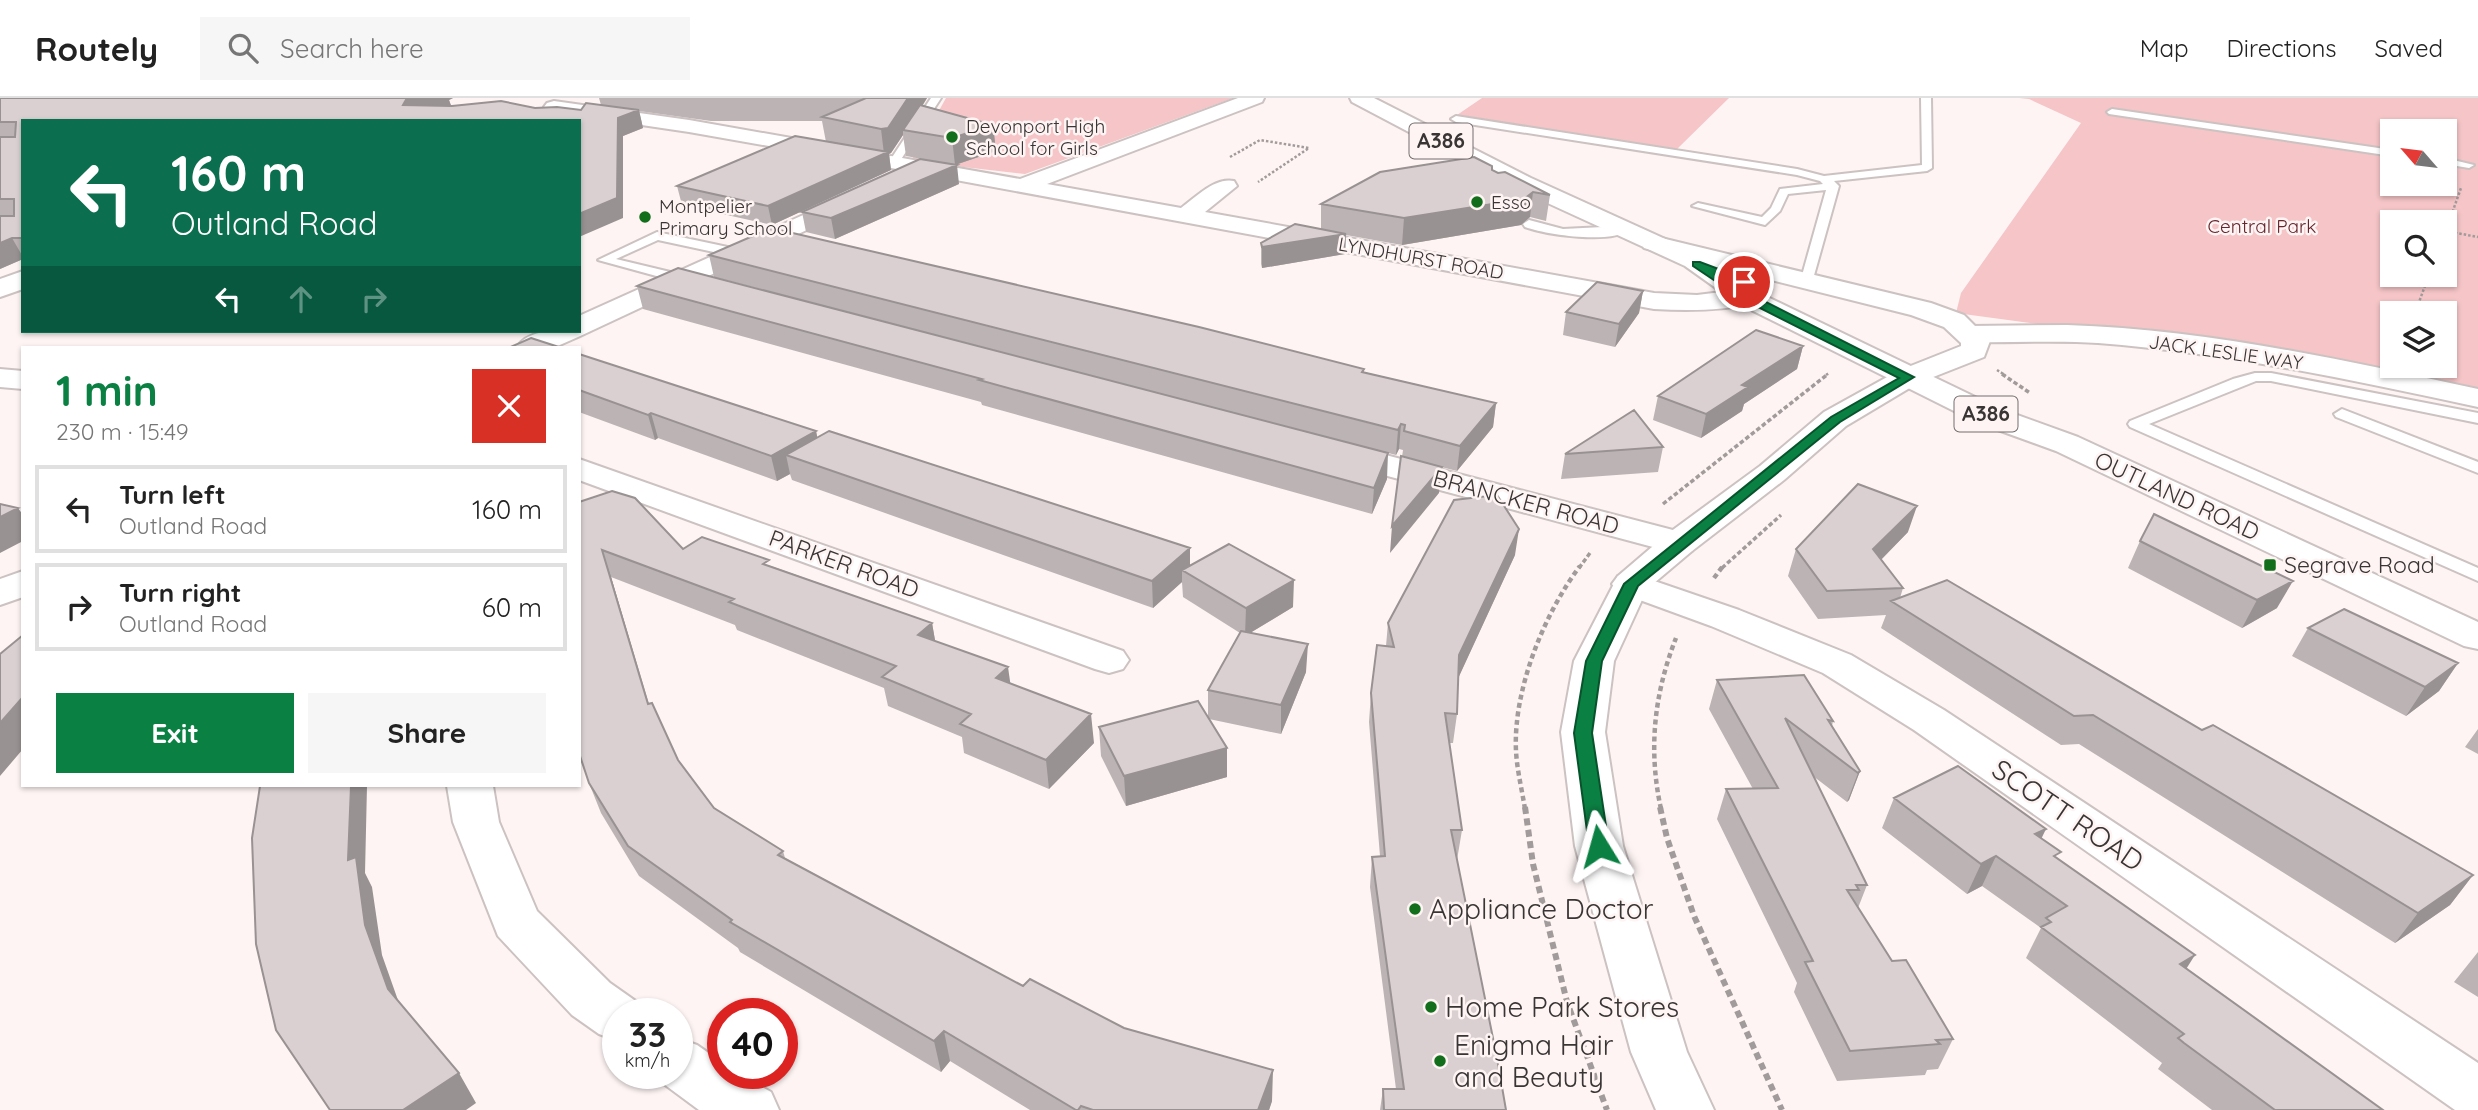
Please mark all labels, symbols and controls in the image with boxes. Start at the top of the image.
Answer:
search box [200,17,690,80]
text: Routely [35,28,158,69]
icon: search [224,29,262,67]
text: Search here [280,32,424,65]
text: Map [2140,33,2189,63]
text: Directions [2227,33,2337,63]
text: Saved [2375,33,2443,63]
place label: Devonport High School for Girls [966,114,1105,160]
north arrow [2380,119,2457,196]
map controls [2380,119,2457,378]
road number: A386 [1410,124,1472,158]
marker: Devonport High School for Girls [944,129,960,145]
text: 160 m [171,142,306,203]
icon: left [56,147,147,238]
place label: Esso [1491,190,1531,214]
place label: Montpelier Primary School [659,194,792,240]
marker: Esso [1469,194,1485,210]
text: Outland Road [171,203,377,243]
marker: Montpelier Primary School [637,209,653,225]
button: search [2380,210,2457,287]
park label: Central Park [2208,214,2316,238]
street label: LYNDHURST ROAD [1337,232,1505,284]
pin [1714,252,1774,312]
icon: arrive [1725,263,1763,301]
icon: left [209,280,247,318]
icon: ahead [282,280,320,318]
icon: right [355,280,393,318]
button: layers [2380,301,2457,378]
street label: JACK LESLIE WAY [2147,329,2305,375]
text: 1 min [56,364,158,417]
button: close [472,369,546,443]
road number: A386 [1954,396,2018,432]
text: 230 m · 15:49 [56,417,189,446]
street label: OUTLAND ROAD [2090,445,2264,546]
street label: BRANCKER ROAD [1430,463,1622,540]
text: Turn left [119,478,226,511]
icon: left [60,490,98,528]
text: 160 m [472,493,542,526]
text: Outland Road [119,511,267,540]
street label: PARKER ROAD [765,523,923,604]
place label: Segrave Road [2284,550,2435,579]
marker: Segrave Road [2262,557,2278,573]
text: Turn right [119,576,241,609]
icon: right [60,588,98,626]
text: 60 m [482,591,542,624]
text: Outland Road [119,609,267,638]
button: Exit [56,693,294,773]
button: Share [308,693,546,773]
street label: SCOTT ROAD [1986,751,2151,878]
position arrow [1562,809,1636,883]
place label: Appliance Doctor [1429,891,1654,926]
marker: Appliance Doctor [1407,901,1423,917]
place label: Home Park Stores [1445,989,1679,1024]
speed limit sign: 40 [707,998,798,1089]
marker: Home Park Stores [1423,999,1439,1015]
text: 33 [629,1012,666,1056]
place label: Enigma Hair and Beauty [1454,1027,1614,1094]
text: km/h [625,1049,670,1072]
marker: Enigma Hair and Beauty [1432,1053,1448,1069]

